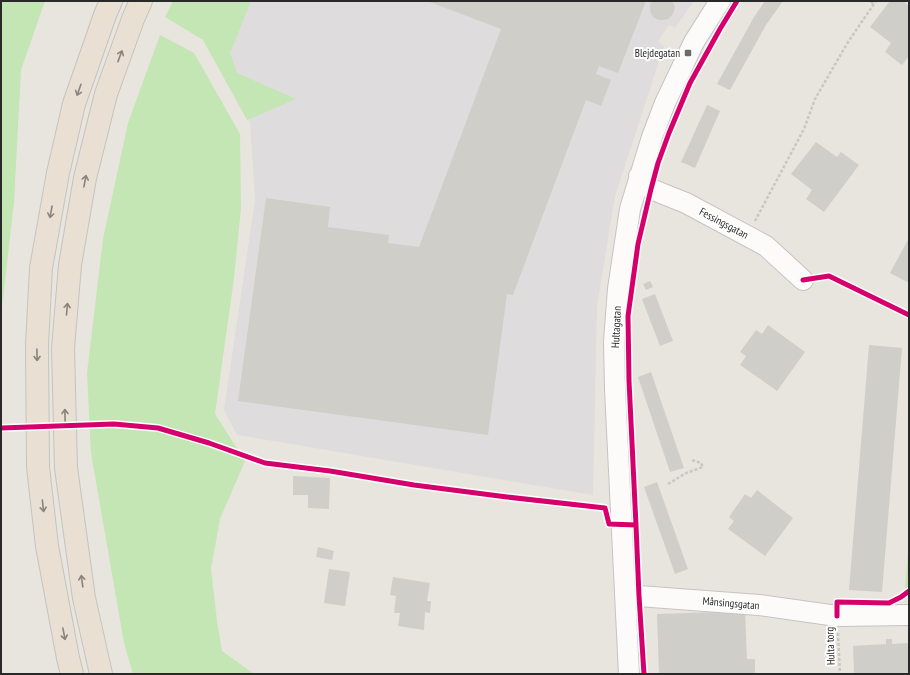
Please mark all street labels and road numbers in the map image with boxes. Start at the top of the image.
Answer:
street label: Fessingsgatan [697,204,751,242]
street label: Hultagatan [608,305,624,348]
street label: Månsingsgatan [702,594,760,612]
street label: Hulta torg [822,626,838,665]

